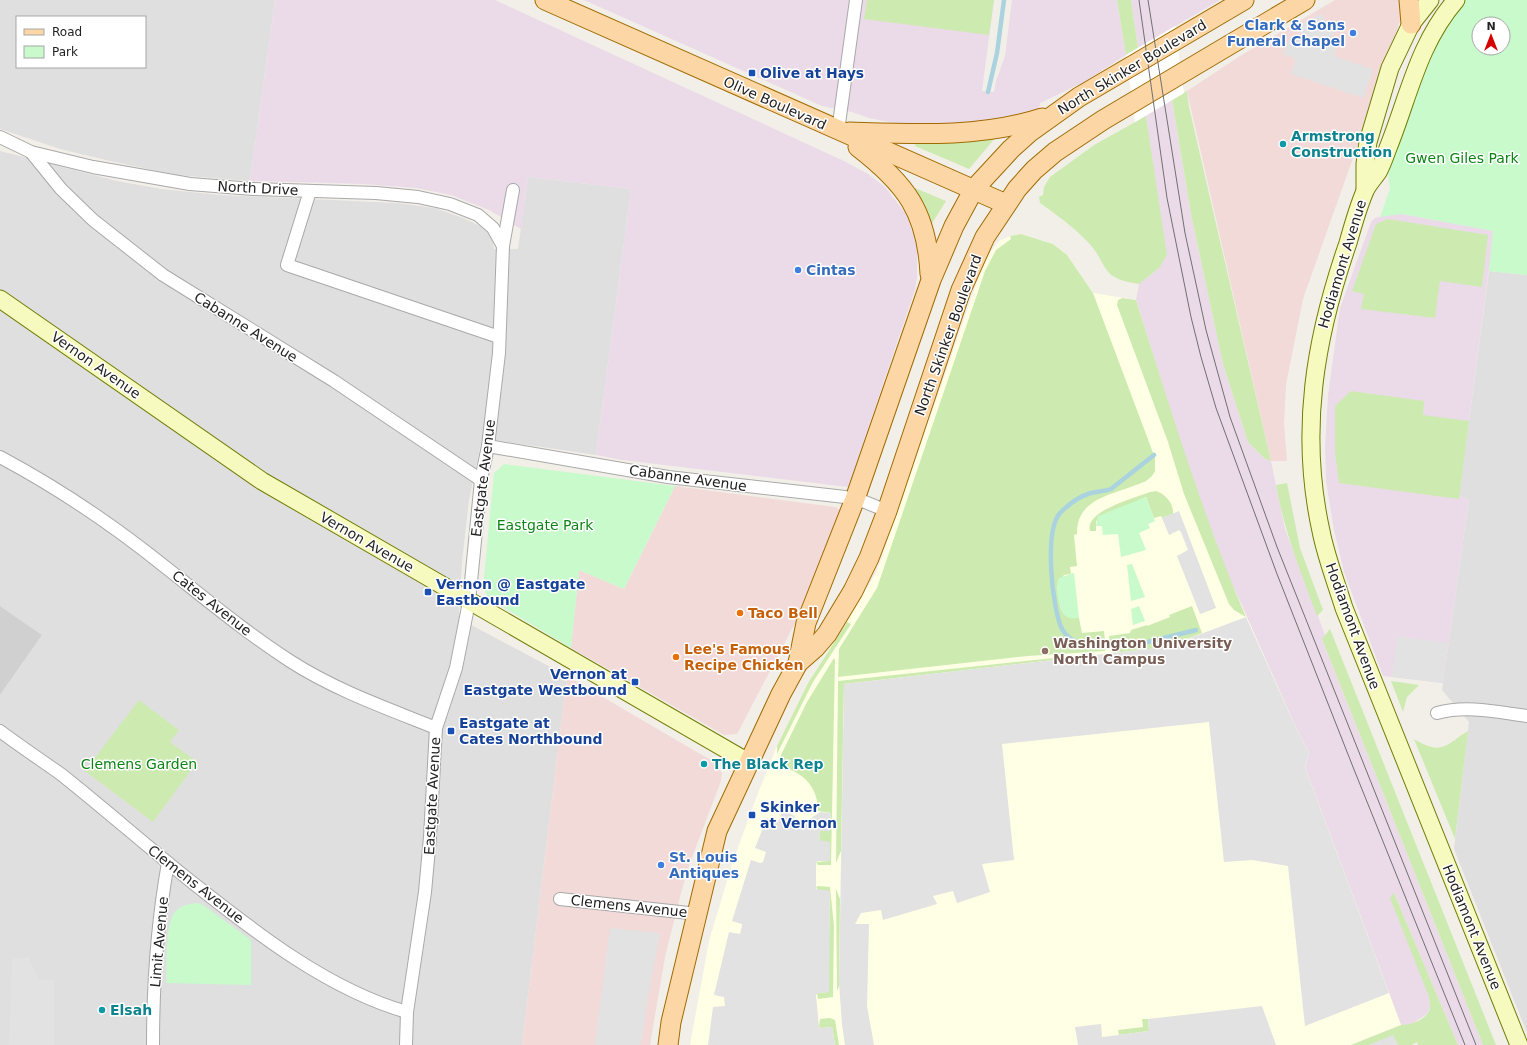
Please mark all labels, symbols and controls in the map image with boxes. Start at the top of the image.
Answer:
legend [16,16,146,68]
street label: North Skinker Boulevard [1055,16,1209,118]
north arrow [1471,16,1511,56]
place label: Clark & Sons Funeral Chapel [1227,17,1345,49]
text: N [1486,20,1496,33]
text: Road [52,25,82,39]
marker: Clark & Sons Funeral Chapel [1348,28,1358,38]
text: Park [52,45,78,59]
place label: Olive at Hays [760,65,864,81]
marker: Olive at Hays [747,68,757,78]
street label: Olive Boulevard [721,73,829,133]
place label: Armstrong Construction [1291,128,1392,160]
marker: Armstrong Construction [1278,139,1288,149]
park label: Gwen Giles Park [1405,150,1520,166]
street label: North Drive [217,178,299,198]
street label: Hodiamont Avenue [1315,198,1369,330]
street label: North Skinker Boulevard [911,252,985,418]
place label: Cintas [806,262,856,278]
marker: Cintas [793,265,803,275]
street label: Cabanne Avenue [191,289,301,365]
street label: Vernon Avenue [48,328,144,402]
street label: Eastgate Avenue [468,418,498,538]
street label: Cabanne Avenue [628,462,748,494]
street label: Vernon Avenue [317,509,417,575]
park label: Eastgate Park [497,517,594,533]
street label: Hodiamont Avenue [1323,561,1383,691]
street label: Cates Avenue [169,567,255,639]
place label: Vernon @ Eastgate Eastbound [436,576,585,608]
marker: Vernon @ Eastgate Eastbound [423,587,433,597]
place label: Taco Bell [748,605,818,621]
marker: Taco Bell [735,608,745,618]
place label: Washington University North Campus [1053,635,1232,667]
place label: Lee's Famous Recipe Chicken [684,641,804,673]
marker: Washington University North Campus [1040,646,1050,656]
marker: Lee's Famous Recipe Chicken [671,652,681,662]
place label: Vernon at Eastgate Westbound [463,666,627,698]
marker: Vernon at Eastgate Westbound [630,677,640,687]
place label: Eastgate at Cates Northbound [459,715,603,747]
marker: Eastgate at Cates Northbound [446,726,456,736]
street label: Eastgate Avenue [421,737,443,855]
park label: Clemens Garden [81,756,197,772]
place label: The Black Rep [712,756,824,772]
marker: The Black Rep [699,759,709,769]
place label: Skinker at Vernon [760,799,837,831]
marker: Skinker at Vernon [747,810,757,820]
street label: Clemens Avenue [145,842,247,926]
place label: St. Louis Antiques [669,849,739,881]
marker: St. Louis Antiques [656,860,666,870]
street label: Hodiamont Avenue [1440,862,1504,992]
street label: Clemens Avenue [570,892,688,920]
street label: Limit Avenue [147,896,171,988]
place label: Elsah [110,1002,152,1018]
marker: Elsah [97,1005,107,1015]

